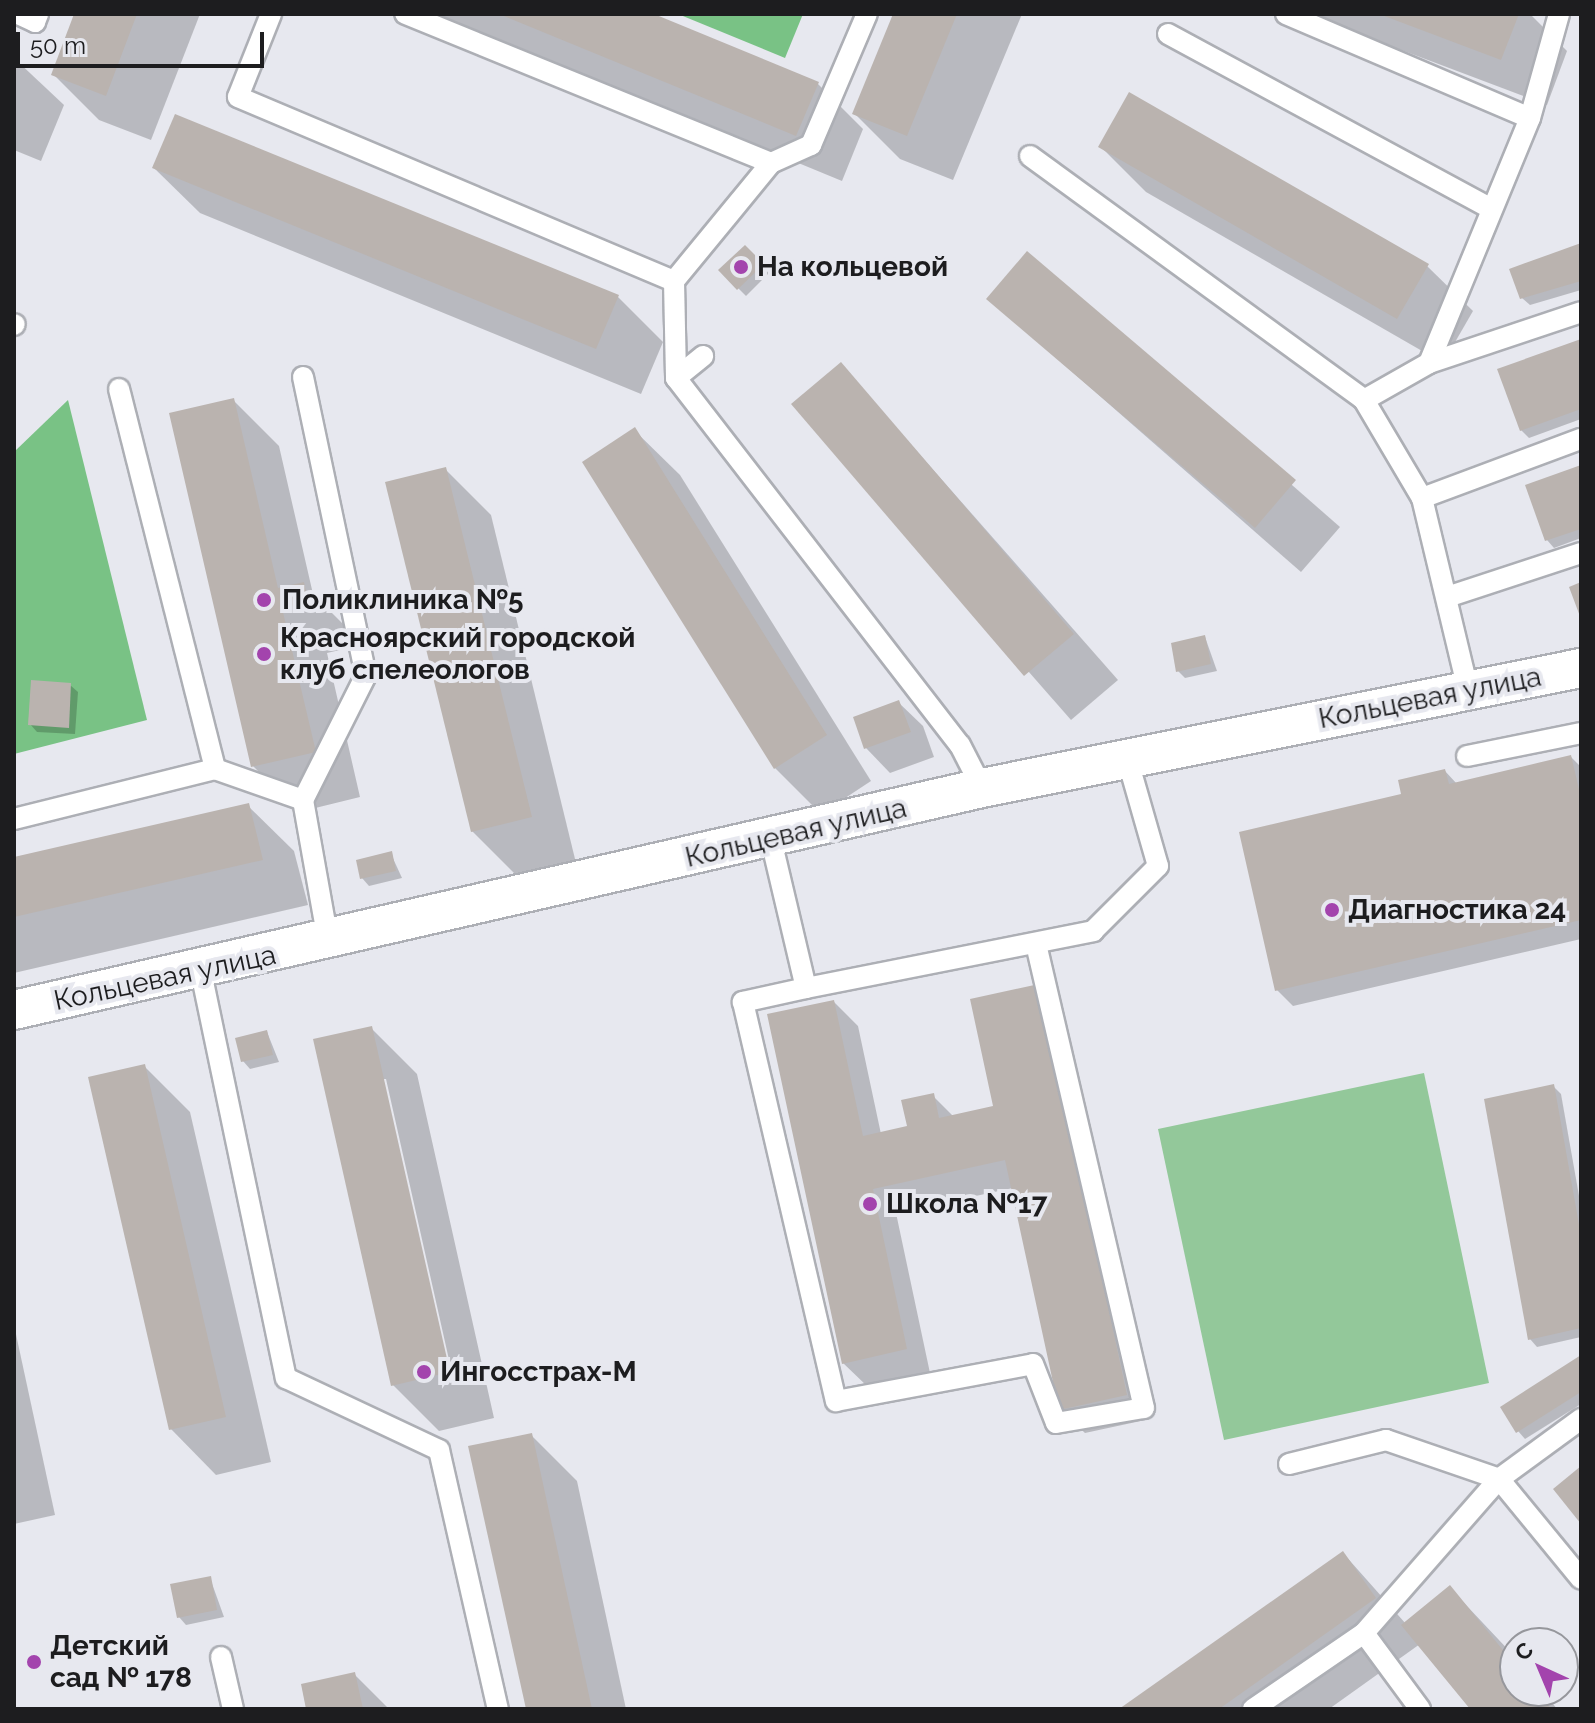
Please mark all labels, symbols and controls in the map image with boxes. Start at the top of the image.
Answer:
scale bar [20,16,268,66]
text: 50 m [30,31,86,60]
place label: На кольцевой [757,250,948,284]
marker: На кольцевой [732,258,750,276]
place label: Поликлиника №5 [282,583,523,617]
marker: Поликлиника №5 [253,589,275,611]
place label: Красноярский городской клуб спелеологов [280,621,635,687]
marker: Красноярский городской клуб спелеологов [255,645,273,663]
street label: Кольцевая улица [1315,660,1545,736]
street label: Кольцевая улица [682,791,910,875]
place label: Диагностика 24 [1348,893,1566,927]
marker: Диагностика 24 [1323,901,1341,919]
street label: Кольцевая улица [51,938,279,1018]
place label: Школа №17 [886,1187,1047,1221]
marker: Школа №17 [861,1195,879,1213]
place label: Ингосстрах-М [440,1355,637,1389]
marker: Ингосстрах-М [415,1363,433,1381]
north arrow [1499,1627,1579,1707]
place label: Детский сад № 178 [50,1629,192,1695]
text: С [1509,1637,1538,1666]
marker: Детский сад № 178 [25,1653,43,1671]

